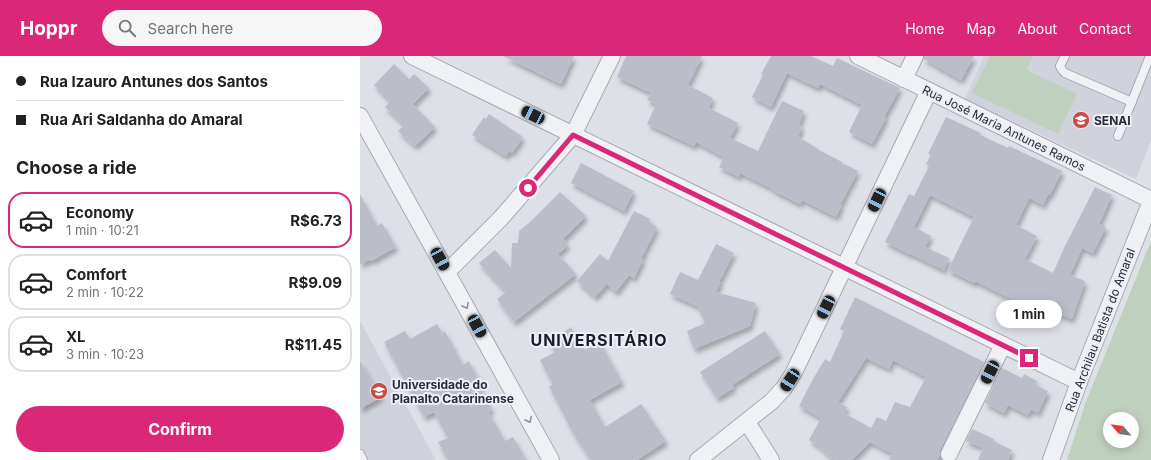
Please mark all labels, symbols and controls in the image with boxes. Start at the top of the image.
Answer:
search box [102,10,382,46]
text: Hoppr [20,17,78,40]
icon: search [116,17,138,39]
text: Search here [148,19,233,38]
text: Home [905,20,944,37]
text: Map [966,20,996,37]
text: About [1018,20,1057,37]
text: Contact [1079,20,1131,37]
text: Rua Izauro Antunes dos Santos [40,72,268,91]
street label: Rua José Maria Antunes Ramos [920,82,1088,174]
car [520,104,546,126]
text: Rua Ari Saldanha do Amaral [40,110,243,129]
school or university icon: SENAI [1071,110,1091,130]
place label: SENAI [1094,113,1131,128]
text: Choose a ride [16,157,137,178]
route start [519,179,537,197]
car [866,187,888,213]
icon: car [18,202,54,238]
text: Economy [66,203,134,222]
text: R$6.73 [290,211,342,230]
text: 1 min · 10:21 [66,222,139,238]
car [429,246,451,272]
street label: Rua Archilau Batista do Amaral [1062,246,1138,414]
icon: car [18,264,54,300]
text: Comfort [66,265,127,284]
text: R$9.09 [289,273,342,292]
text: 2 min · 10:22 [66,284,144,300]
car [815,294,837,320]
callout: 1 min [996,300,1062,328]
one-way arrow [461,302,468,310]
text: 1 min [1013,306,1045,322]
car [466,313,488,339]
icon: car [18,326,54,362]
text: XL [66,327,86,346]
district label: UNIVERSITÁRIO [530,330,668,350]
text: R$11.45 [285,335,342,354]
text: 3 min · 10:23 [66,346,144,362]
route end [1020,349,1038,367]
car [979,359,1001,385]
car [778,367,802,393]
place label: Universidade do Planalto Catarinense [392,377,514,406]
school or university icon: Universidade do Planalto Catarinense [369,381,389,401]
button: Confirm [16,406,344,452]
north arrow [1103,412,1139,448]
map controls [1103,412,1139,448]
one-way arrow [524,416,531,423]

